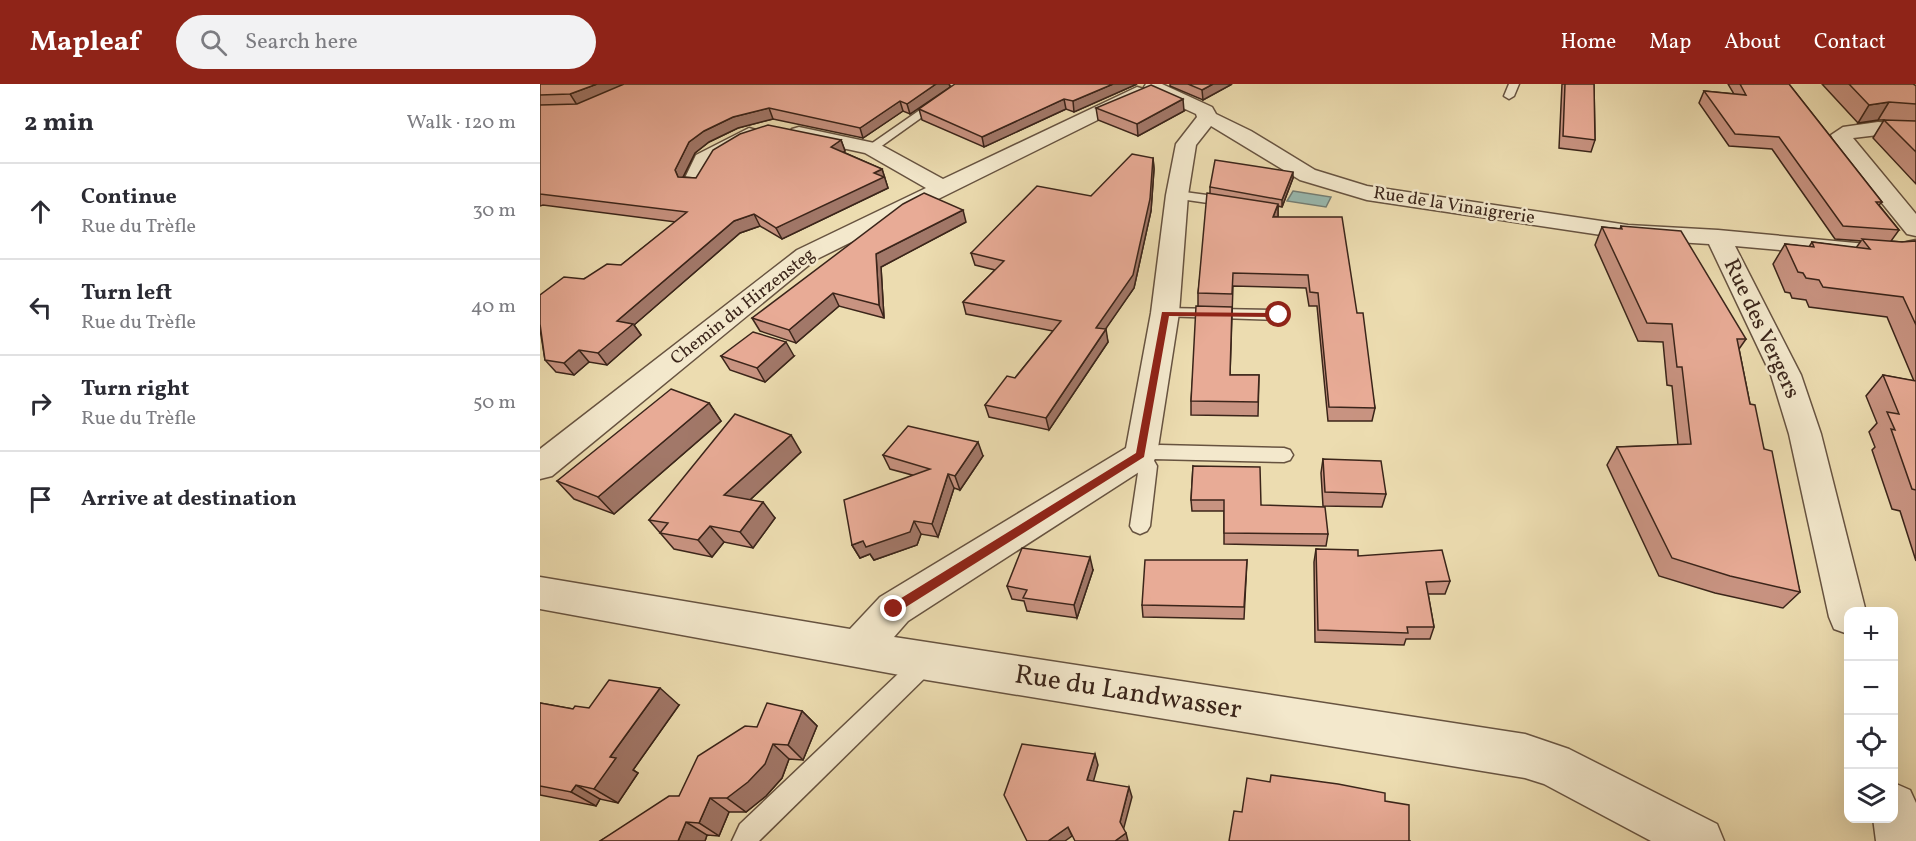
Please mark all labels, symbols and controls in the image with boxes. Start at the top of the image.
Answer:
search box [176,15,596,69]
text: Mapleaf [30,23,140,62]
icon: search [197,26,230,59]
text: Search here [245,27,358,58]
text: Home [1561,28,1616,57]
text: Map [1649,28,1691,57]
text: About [1724,28,1781,57]
text: Contact [1814,28,1886,57]
text: 2 min [24,105,94,141]
text: Walk · 120 m [407,109,516,137]
street label: Rue de la Vinaigrerie [1372,181,1536,231]
text: Continue [81,182,177,213]
icon: ahead [24,195,57,228]
text: 30 m [472,197,516,225]
text: Rue du Trèfle [81,213,196,241]
street label: Chemin du Hirzensteg [666,243,820,371]
street label: Rue des Vergers [1715,254,1807,404]
text: Turn left [81,278,172,309]
icon: left [24,291,57,324]
text: 40 m [471,293,516,321]
route start [1265,301,1291,327]
text: Rue du Trèfle [81,309,196,337]
text: Turn right [81,374,189,405]
icon: right [24,387,57,420]
text: 50 m [473,389,516,417]
text: Rue du Trèfle [81,405,196,433]
icon: arrive [24,483,57,516]
text: Arrive at destination [81,484,297,515]
route end [880,595,906,621]
map controls [1844,607,1898,823]
button: + [1844,607,1898,661]
street label: Rue du Landwasser [1012,656,1244,730]
button: − [1844,661,1898,715]
button: locate [1844,715,1898,769]
button: layers [1844,769,1898,823]

